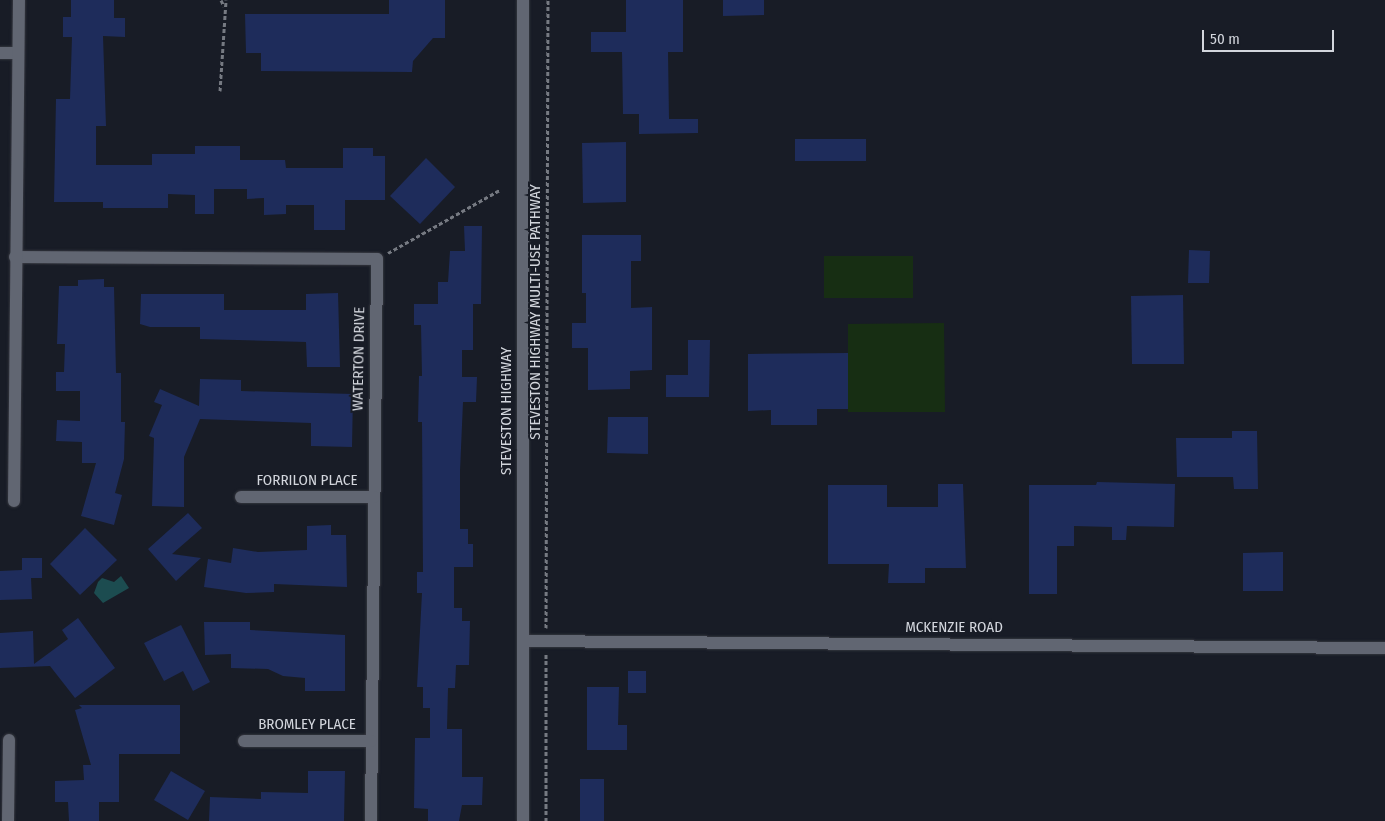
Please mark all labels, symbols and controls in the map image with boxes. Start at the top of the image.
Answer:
scale bar [1205,20,1338,52]
text: 50 m [1210,30,1240,48]
street label: STEVESTON HIGHWAY MULTI-USE PATHWAY [527,184,545,440]
street label: WATERTON DRIVE [349,307,369,411]
street label: STEVESTON HIGHWAY [498,347,516,475]
street label: FORRILON PLACE [257,472,357,490]
street label: MCKENZIE ROAD [905,619,1003,637]
street label: BROMLEY PLACE [258,716,356,734]

